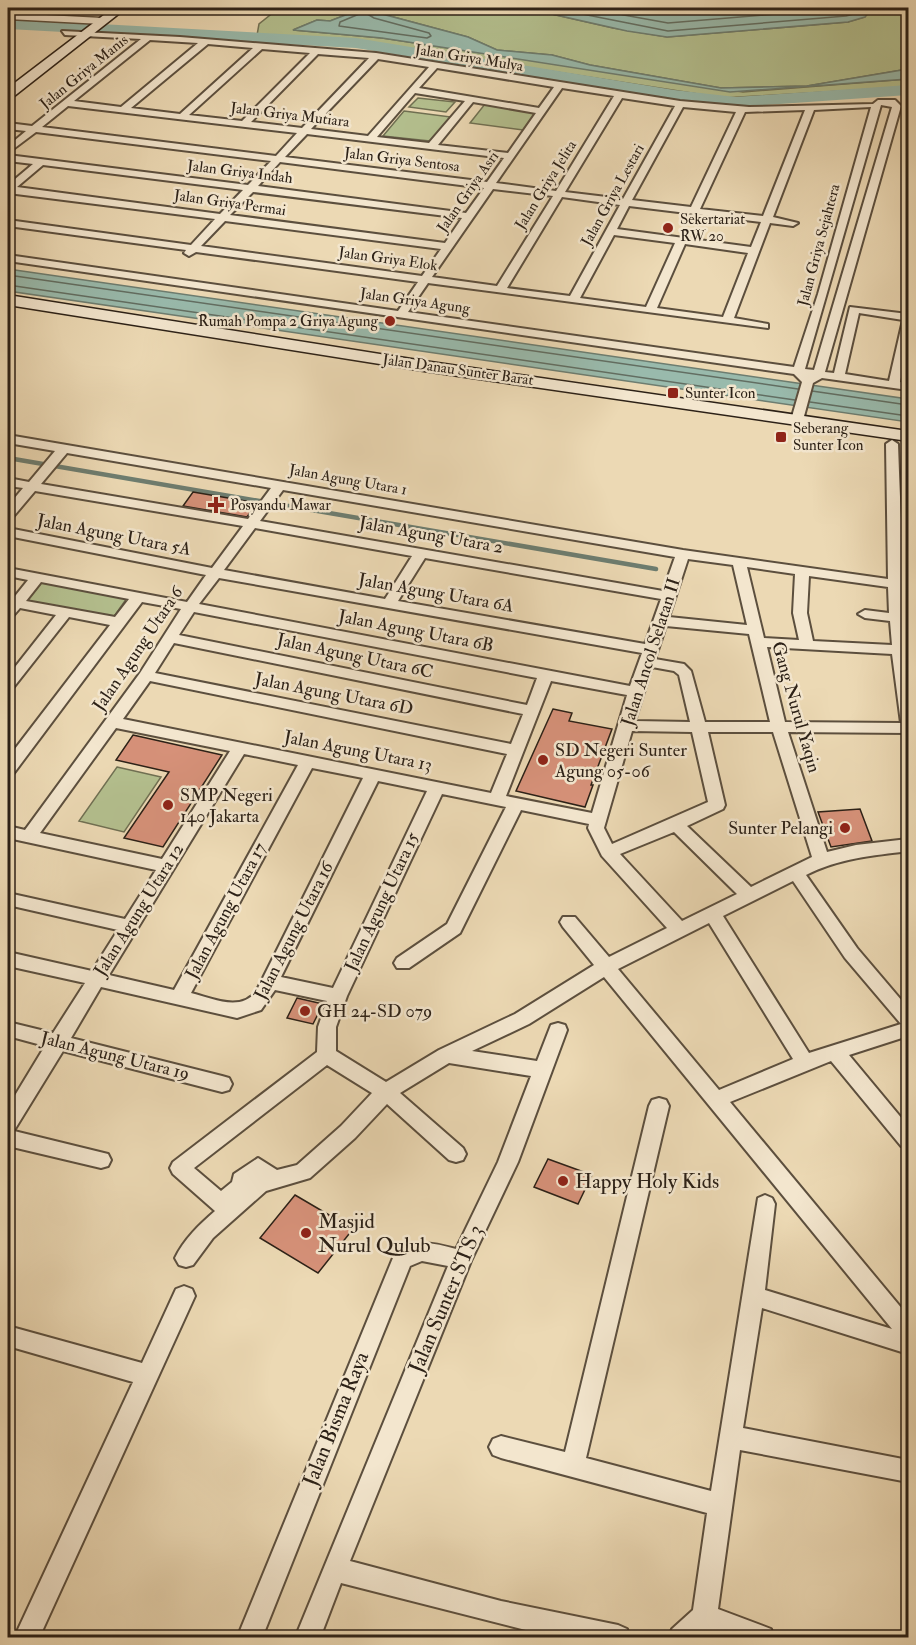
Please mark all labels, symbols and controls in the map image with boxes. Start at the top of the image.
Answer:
street label: Jalan Griya Manis [35,31,133,115]
street label: Jalan Griya Mulya [412,40,525,77]
street label: Jalan Griya Mutiara [228,98,351,133]
street label: Jalan Griya Jelita [510,136,582,235]
street label: Jalan Griya Lestari [577,141,650,251]
street label: Jalan Griya Sentosa [342,143,462,178]
street label: Jalan Griya Asri [432,148,504,238]
street label: Jalan Griya Indah [185,156,294,189]
street label: Jalan Griya Sejahtera [793,181,846,309]
street label: Jalan Griya Permai [172,186,287,221]
place label: Sekertariat RW 20 [680,210,745,246]
marker: Sekertariat RW 20 [661,221,675,235]
street label: Jalan Griya Elok [336,243,439,276]
street label: Jalan Griya Agung [358,284,472,319]
place label: Rumah Pompa 2 Griya Agung [198,312,379,332]
marker: Rumah Pompa 2 Griya Agung [383,314,397,328]
street label: Jalan Danau Sunter Barat [380,350,535,391]
place label: Sunter Icon [685,384,756,403]
marker: Sunter Icon [666,386,680,400]
place label: Seberang Sunter Icon [793,419,864,455]
marker: Seberang Sunter Icon [774,430,788,444]
street label: Jalan Agung Utara 1 [286,460,408,501]
marker: Posyandu Mawar [207,496,225,514]
place label: Posyandu Mawar [230,496,331,515]
street label: Jalan Agung Utara 5A [34,509,193,561]
street label: Jalan Agung Utara 2 [356,511,505,559]
street label: Jalan Agung Utara 6A [356,568,516,618]
street label: Jalan Ancol Selatan II [616,575,686,730]
street label: Jalan Agung Utara 6 [87,581,189,717]
street label: Jalan Agung Utara 6B [335,604,496,657]
street label: Jalan Agung Utara 6C [274,628,435,684]
street label: Gang Nurul Yaqin [766,639,826,775]
street label: Jalan Agung Utara 6D [252,667,415,721]
street label: Jalan Agung Utara 13 [281,725,434,777]
place label: SD Negeri Sunter Agung 05-06 [554,739,687,783]
marker: SD Negeri Sunter Agung 05-06 [536,753,550,767]
place label: SMP Negeri 140 Jakarta [180,784,273,828]
marker: SMP Negeri 140 Jakarta [161,798,175,812]
place label: Sunter Pelangi [728,817,833,840]
marker: Sunter Pelangi [838,821,852,835]
street label: Jalan Agung Utara 15 [339,829,424,976]
street label: Jalan Agung Utara 12 [88,839,189,982]
street label: Jalan Agung Utara 17 [180,839,272,984]
street label: Jalan Agung Utara 16 [249,857,339,1005]
place label: GH 24-SD 079 [317,1000,432,1023]
marker: GH 24-SD 079 [298,1004,312,1018]
street label: Jalan Agung Utara 19 [37,1026,192,1086]
place label: Happy Holy Kids [575,1168,719,1195]
marker: Happy Holy Kids [556,1174,570,1188]
place label: Masjid Nurul Qulub [318,1208,431,1259]
street label: Jalan Sunter STS 3 [402,1221,489,1378]
marker: Masjid Nurul Qulub [299,1226,313,1240]
street label: Jalan Bisma Raya [296,1347,375,1491]

